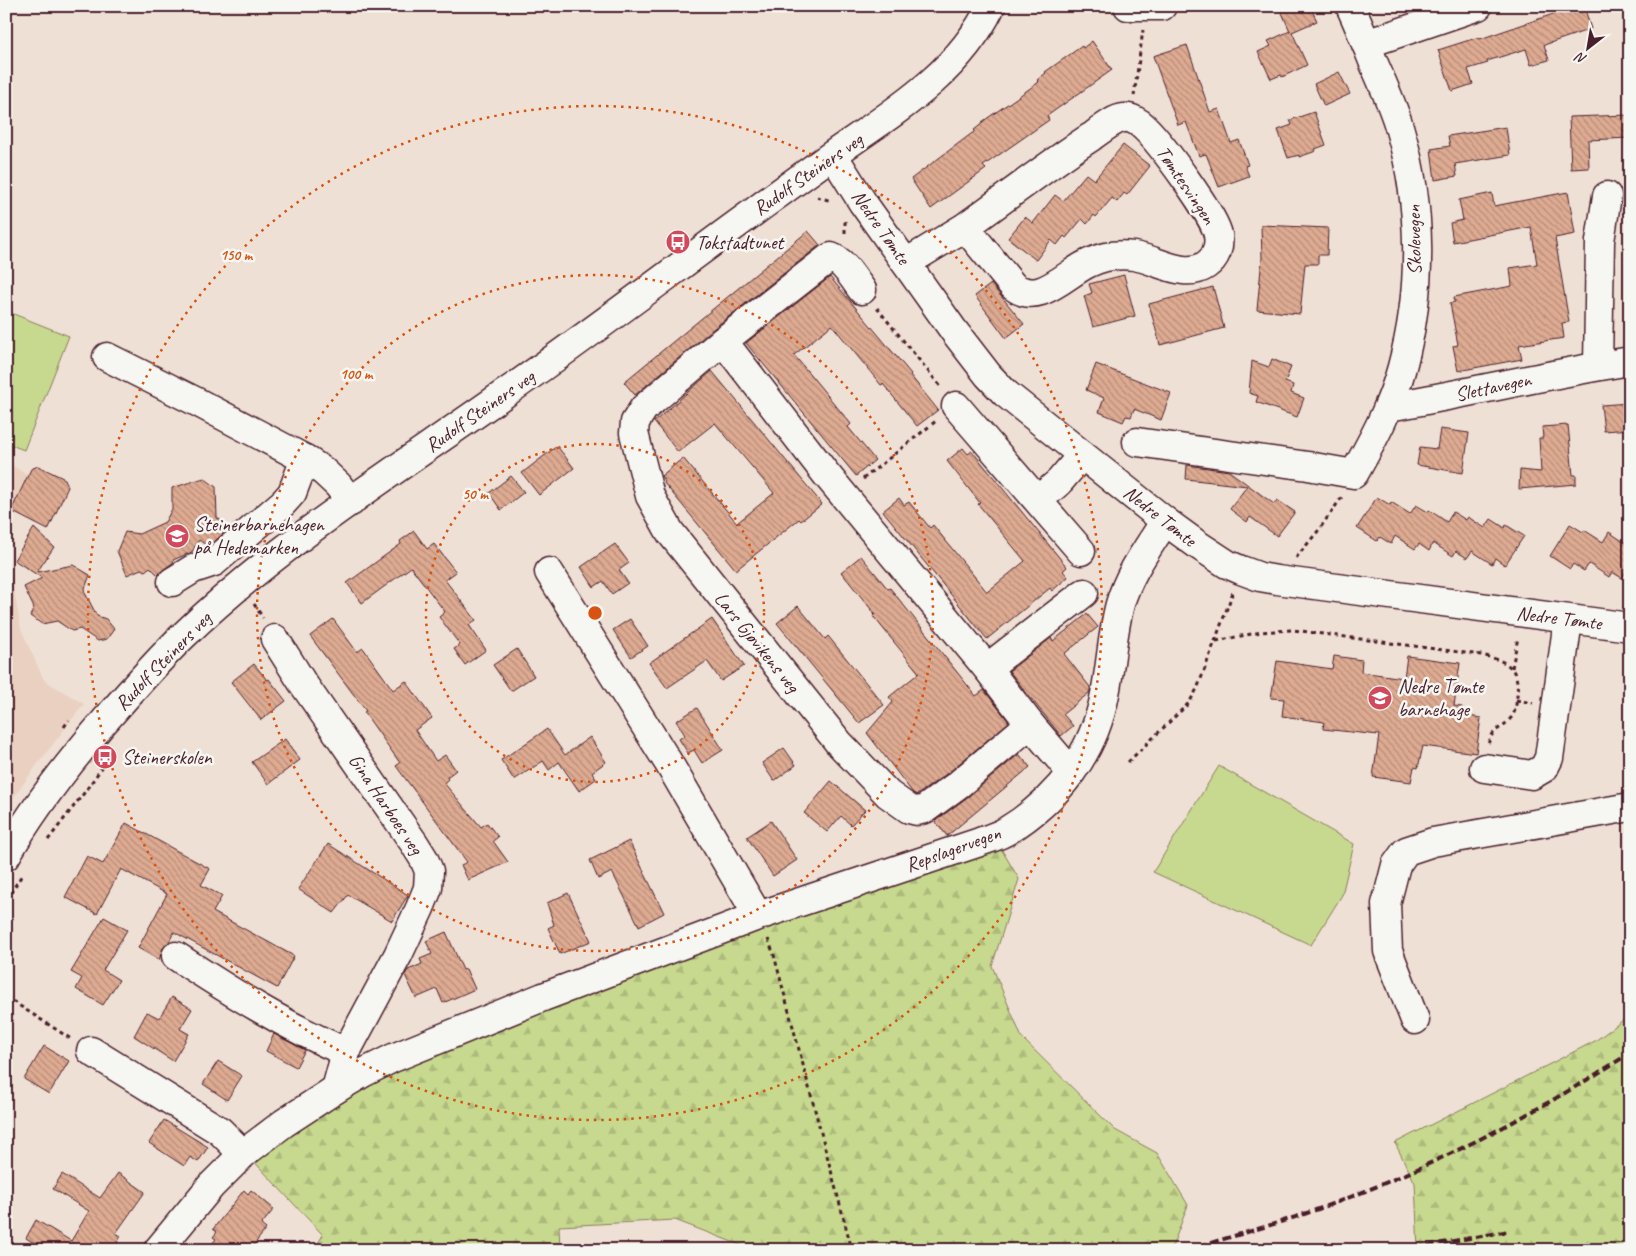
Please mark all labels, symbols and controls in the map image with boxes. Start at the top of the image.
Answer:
north arrow [1564,22,1614,72]
text: N [1571,48,1590,68]
street label: Rudolf Steiners veg [748,126,869,221]
street label: Tømtesvingen [1151,141,1222,230]
street label: Nedre Tømte [846,185,917,270]
street label: Skolevegen [1401,204,1427,275]
bus stop icon: Tokstadtunet [665,229,691,255]
place label: Tokstadtunet [696,230,786,255]
text: 150 m [220,246,254,265]
street label: Rudolf Steiners veg [420,363,541,458]
text: 100 m [340,365,374,384]
street label: Slettavegen [1453,367,1534,407]
street label: Nedre Tømte [1119,480,1203,553]
text: 50 m [462,485,489,504]
place label: Steinerbarnehagen på Hedemarken [194,512,325,560]
school or university icon: Steinerbarnehagen på Hedemarken [164,523,190,549]
street label: Lars Gjøvikens veg [709,587,806,699]
street label: Nedre Tømte [1515,600,1605,636]
centre of rings [586,604,604,622]
street label: Rudolf Steiners veg [110,605,218,716]
place label: Nedre Tømte barnehage [1398,674,1485,722]
school or university icon: Nedre Tømte barnehage [1367,685,1393,711]
bus stop icon: Steinerskolen [92,744,118,770]
place label: Steinerskolen [122,745,213,770]
street label: Gina Harboes veg [343,749,430,861]
street label: Repslagervegen [902,820,1005,878]

